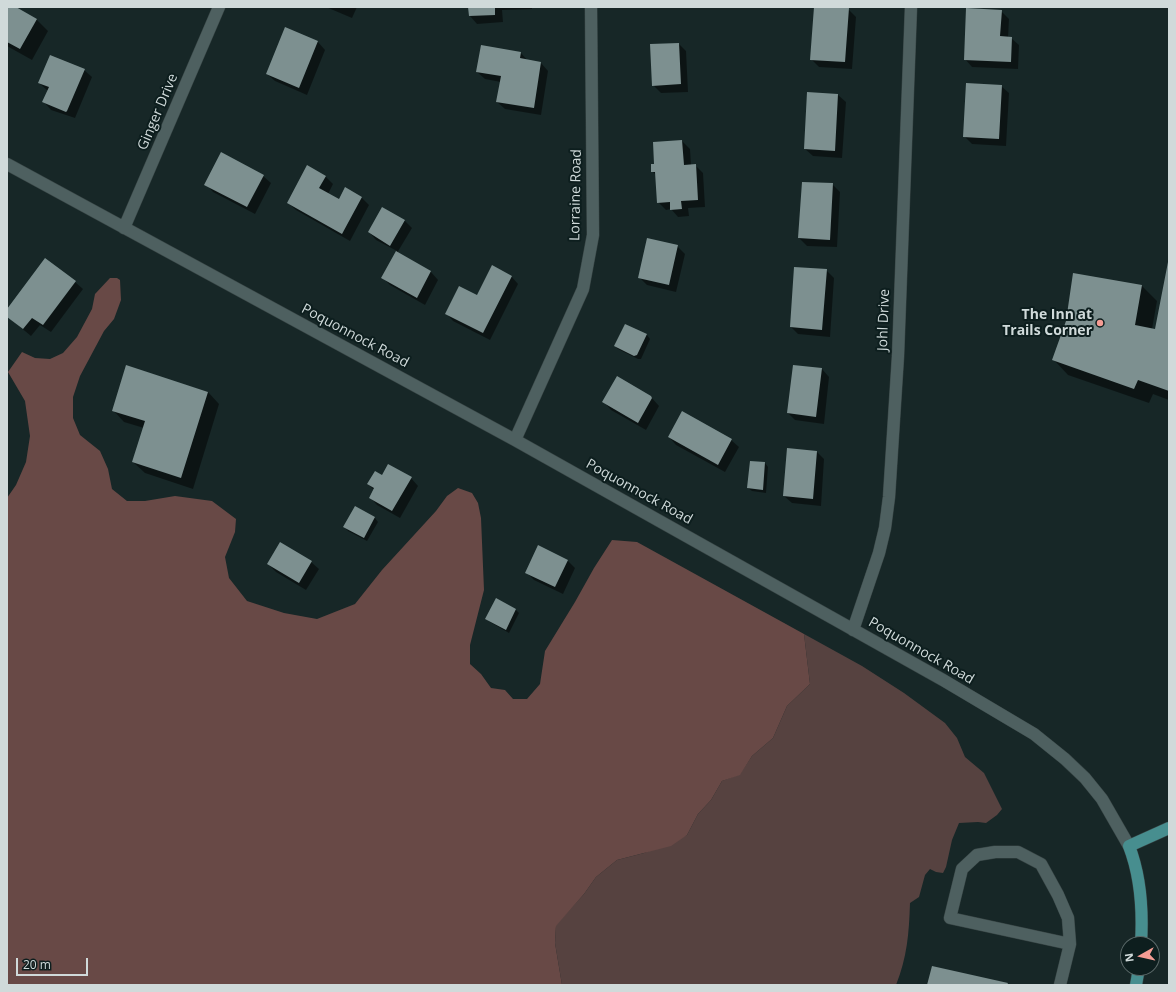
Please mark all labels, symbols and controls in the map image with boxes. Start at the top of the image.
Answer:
street label: Ginger Drive [134,71,182,153]
street label: Lorraine Road [567,149,585,241]
street label: Johl Drive [875,289,893,351]
street label: Poquonnock Road [298,301,412,371]
place label: The Inn at Trails Corner [1002,307,1092,340]
marker: The Inn at Trails Corner [1095,318,1105,328]
street label: Poquonnock Road [583,456,695,528]
street label: Poquonnock Road [865,614,977,688]
north arrow [1120,936,1160,976]
scale bar [18,950,90,976]
text: N [1121,952,1137,963]
text: 20 m [23,956,51,973]

